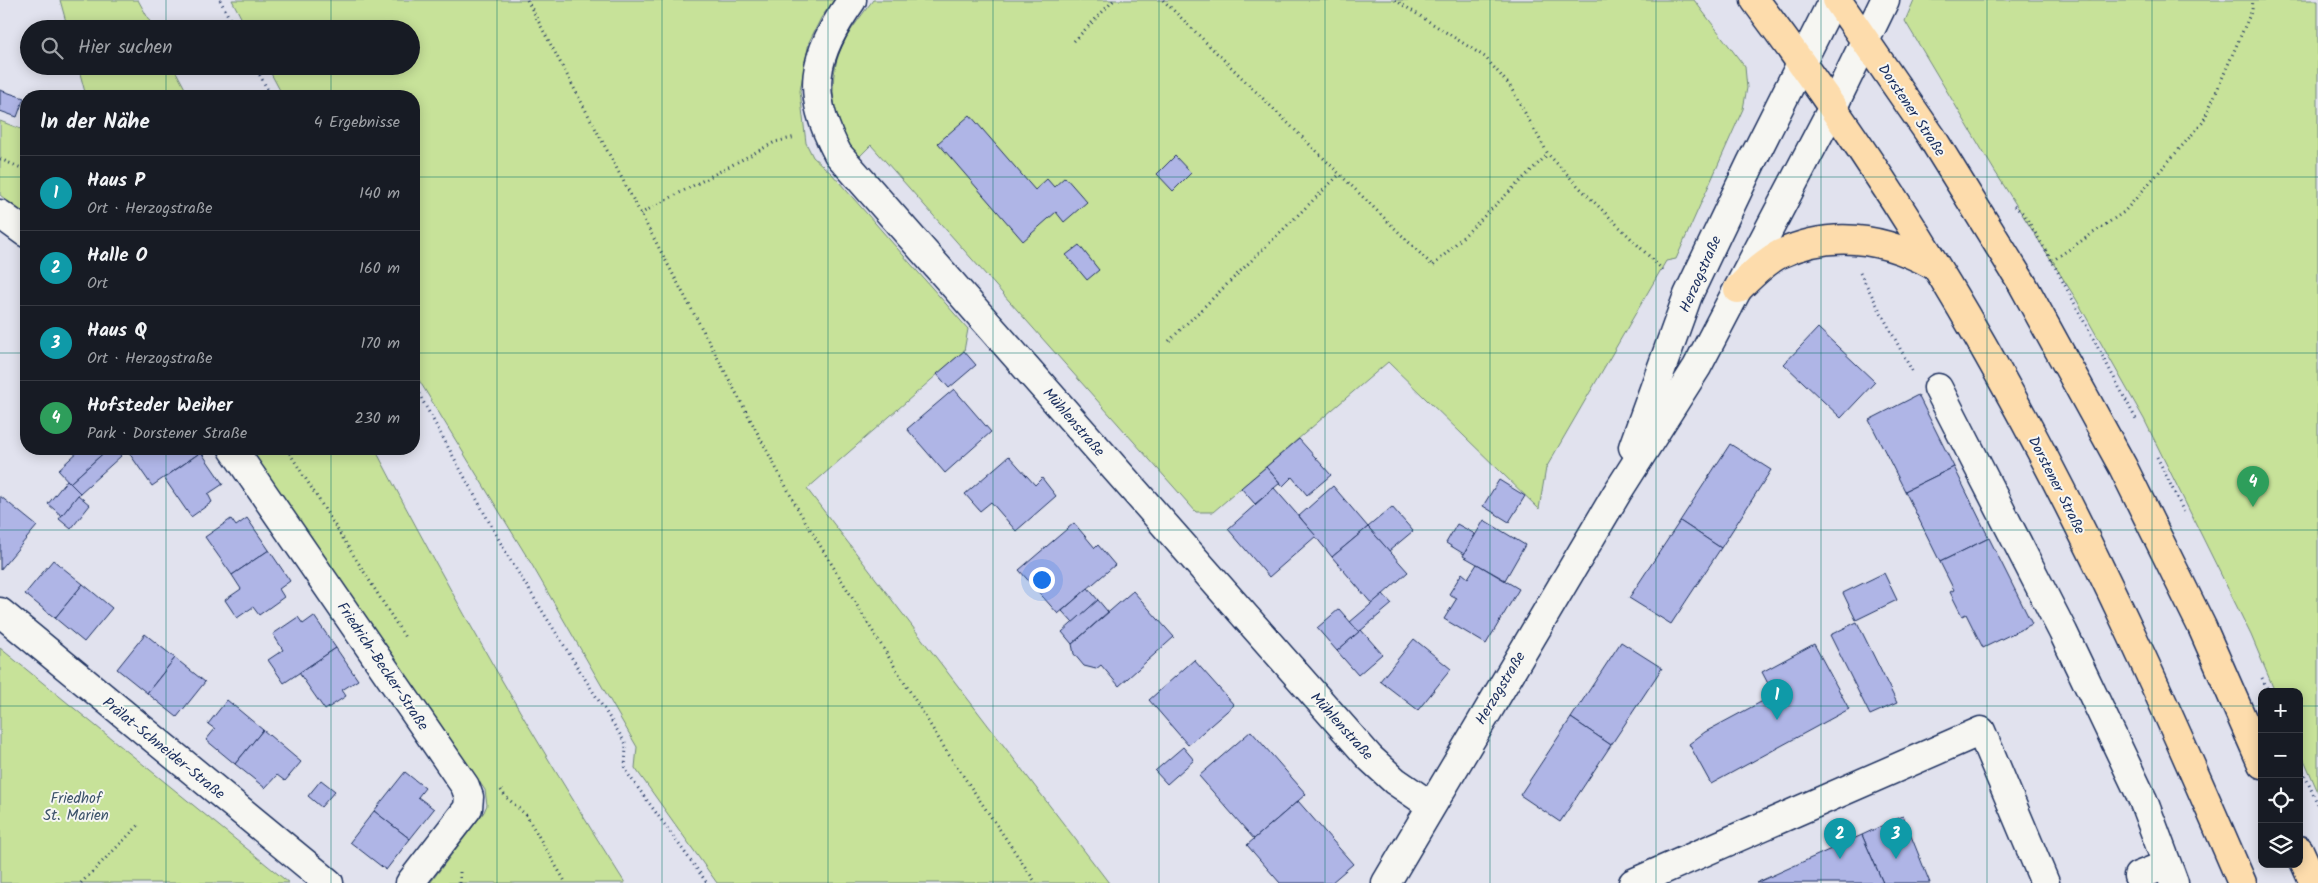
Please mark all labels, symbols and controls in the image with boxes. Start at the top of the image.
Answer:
search box [20,20,420,75]
text: Hier suchen [78,33,172,63]
icon: search [38,34,66,62]
street label: Dorstener Straße [1871,59,1951,162]
text: In der Nähe [40,106,150,139]
text: 4 Ergebnisse [314,110,400,135]
text: Haus P [87,166,145,196]
text: 1 [54,181,58,206]
text: 140 m [359,181,400,206]
text: Ort · Herzogstraße [87,196,212,221]
street label: Herzogstraße [1673,232,1729,317]
text: Halle O [87,241,148,271]
text: 2 [51,256,61,281]
text: 160 m [359,256,400,281]
text: Ort [87,271,108,296]
text: Haus Q [87,316,147,346]
text: 3 [52,331,60,356]
text: 170 m [360,331,400,356]
text: Ort · Herzogstraße [87,346,212,371]
street label: Mühlenstraße [1036,383,1110,463]
text: Hofsteder Weiher [87,391,233,421]
text: 4 [52,406,60,431]
text: 230 m [354,406,400,431]
text: Park · Dorstener Straße [87,421,247,446]
street label: Dorstener Straße [2021,432,2091,539]
pin: 4 [2237,466,2269,507]
your location [1029,567,1055,593]
street label: Friedrich-Becker-Straße [330,597,434,736]
street label: Herzogstraße [1469,647,1532,730]
pin: 1 [1761,679,1793,720]
street label: Mühlenstraße [1304,687,1379,767]
map controls [2258,688,2303,868]
button: + [2258,688,2303,733]
street label: Prälat-Schneider-Straße [97,692,230,806]
button: − [2258,733,2303,778]
button: locate [2258,778,2303,823]
park label: Friedhof St. Marien [43,787,109,828]
pin: 2 [1824,818,1856,859]
pin: 3 [1880,818,1912,859]
button: layers [2258,823,2303,868]

